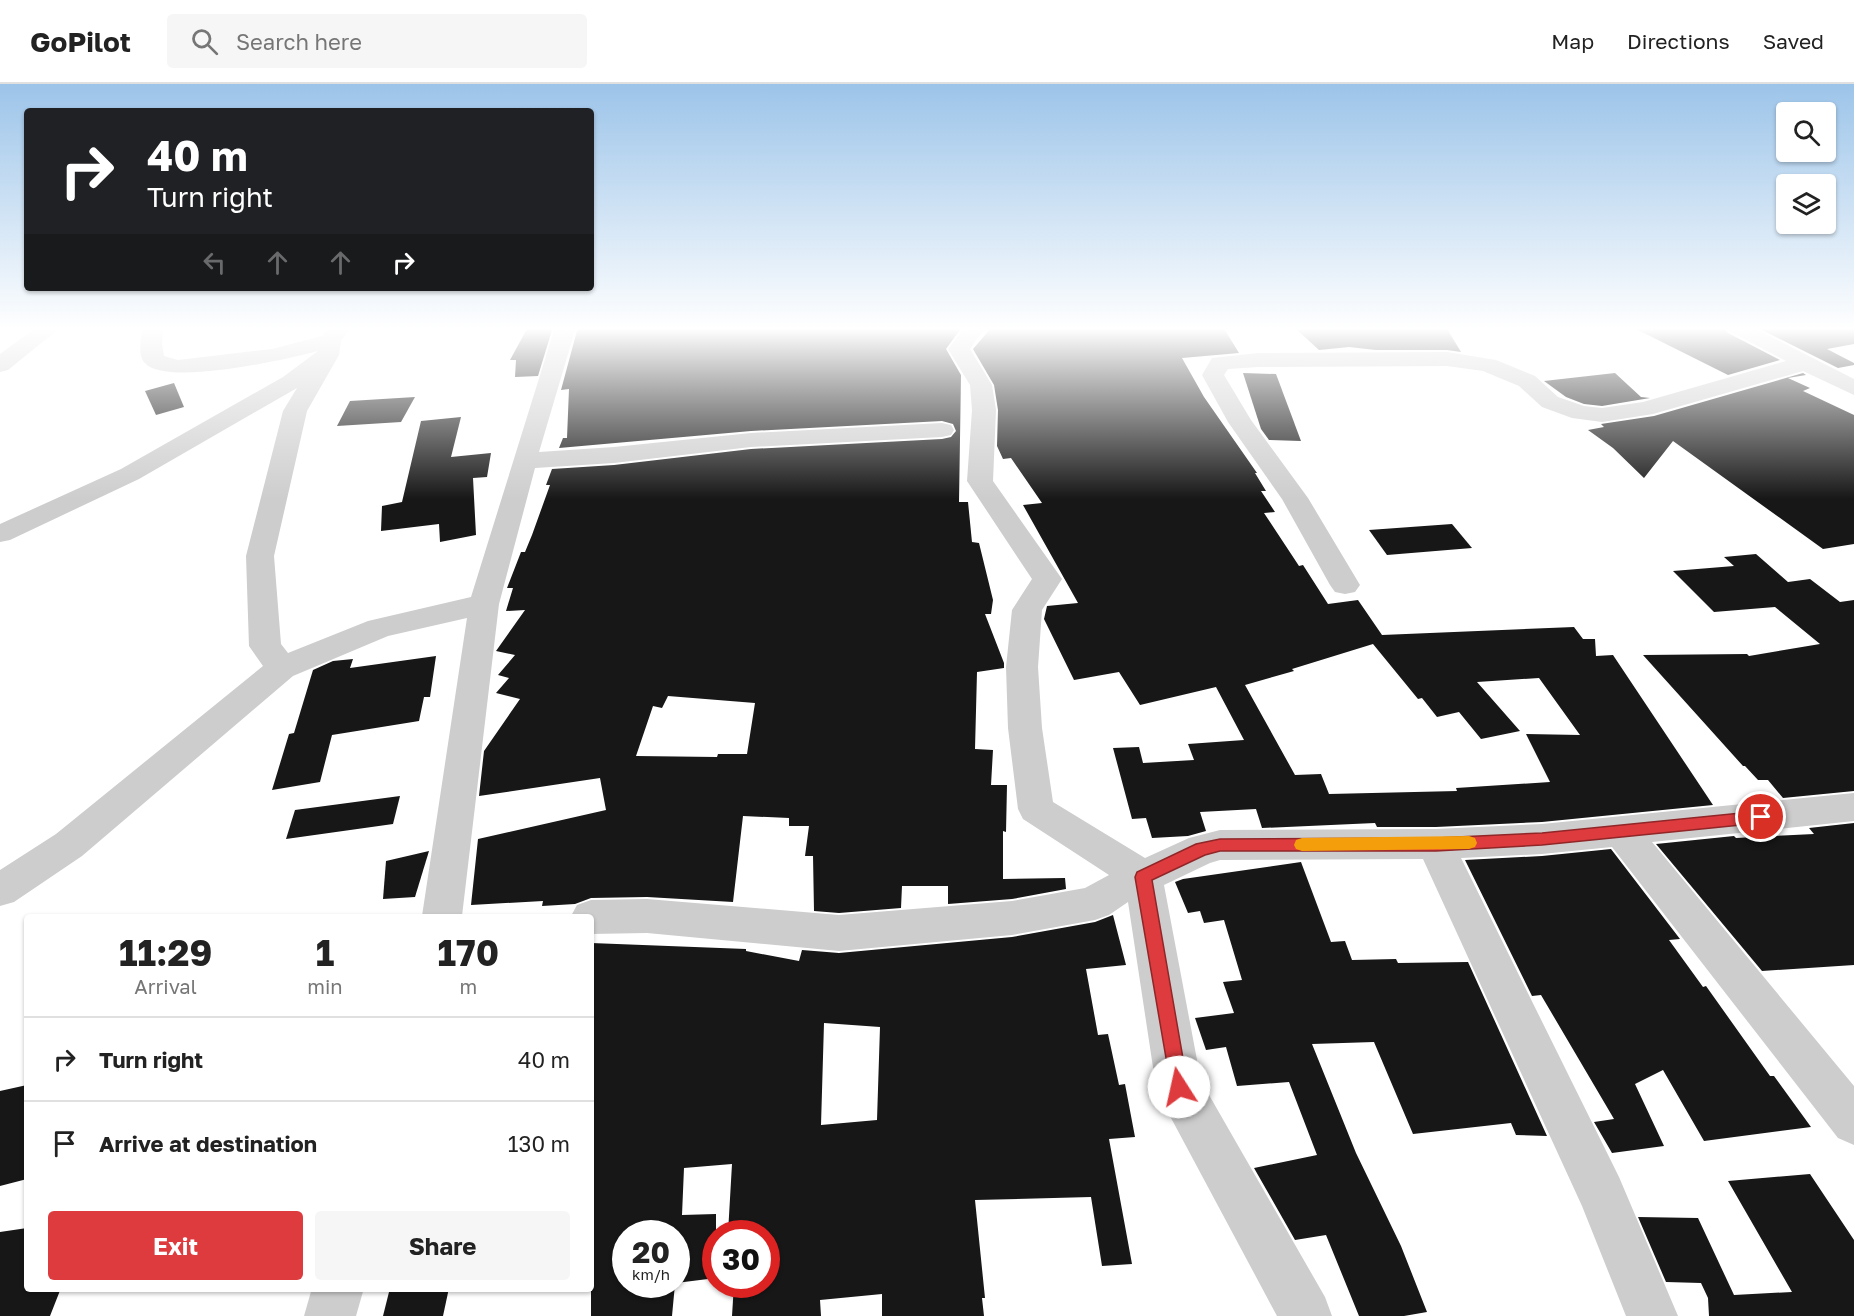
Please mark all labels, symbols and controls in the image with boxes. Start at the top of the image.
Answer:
search box [167,14,587,68]
text: GoPilot [30,25,131,58]
icon: search [188,25,221,58]
text: Search here [236,28,362,55]
text: Map [1551,28,1594,54]
text: Directions [1627,28,1730,54]
text: Saved [1763,28,1824,54]
map controls [1776,102,1836,234]
button: search [1776,102,1836,162]
text: 40 m [147,130,248,180]
icon: right [48,132,126,210]
button: layers [1776,174,1836,234]
text: Turn right [147,181,273,213]
icon: left [198,246,231,279]
icon: ahead [261,246,294,279]
icon: ahead [324,246,357,279]
icon: right [387,246,420,279]
pin [1735,791,1786,842]
icon: arrive [1744,800,1777,833]
text: 11:29 [119,931,212,974]
text: 1 [316,931,334,974]
text: 170 [438,931,499,974]
text: Arrival [134,974,197,998]
text: min [307,974,343,998]
text: m [459,974,477,998]
icon: right [48,1043,81,1076]
text: Turn right [99,1046,203,1073]
text: 40 m [518,1046,570,1073]
position arrow [1147,1055,1211,1119]
icon: arrive [48,1127,81,1160]
text: Arrive at destination [99,1130,317,1157]
text: 130 m [508,1130,570,1157]
button: Exit [48,1211,303,1280]
button: Share [315,1211,570,1280]
speed limit sign: 30 [702,1220,780,1298]
text: 20 [632,1234,670,1270]
text: km/h [632,1265,670,1283]

